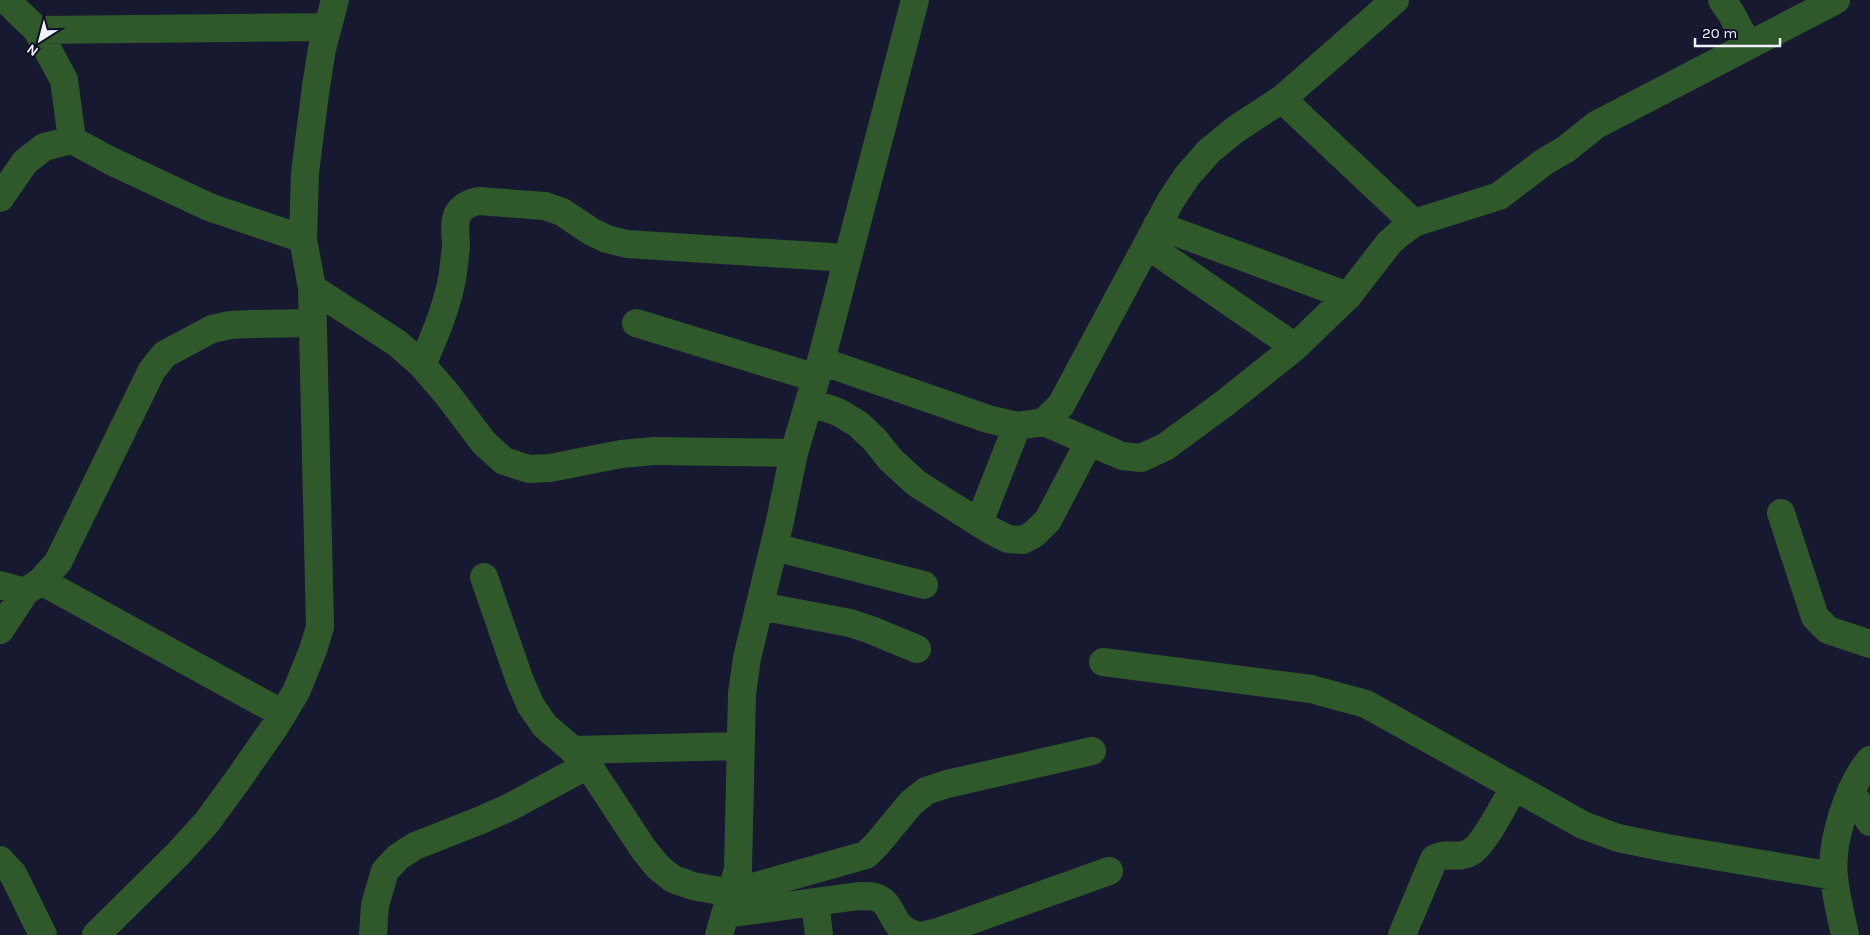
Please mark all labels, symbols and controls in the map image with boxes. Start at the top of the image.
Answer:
north arrow [15,15,65,65]
scale bar [1695,15,1780,47]
text: 20 m [1702,24,1737,42]
text: N [24,40,42,60]

